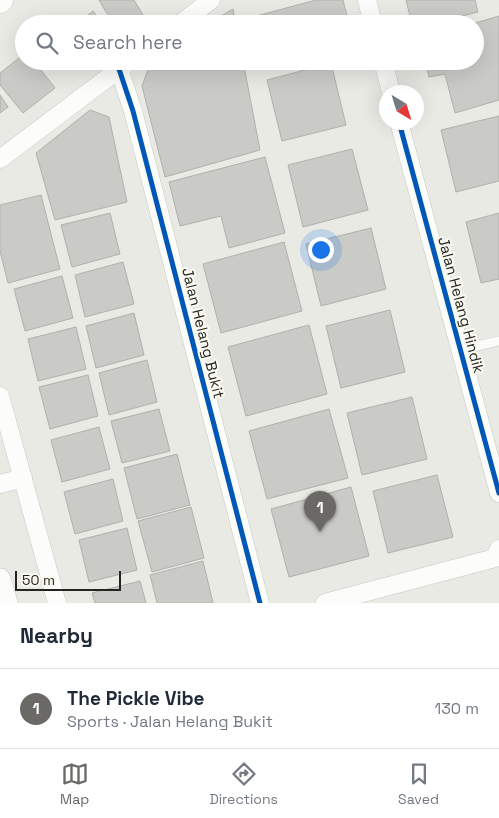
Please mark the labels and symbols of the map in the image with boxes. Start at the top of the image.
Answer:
north arrow [379,85,424,130]
street label: Jalan Helang Hindik [434,235,489,375]
your location [308,237,334,263]
street label: Jalan Helang Bukit [178,266,229,400]
pin: 1 [304,491,336,532]
scale bar [15,568,121,591]

